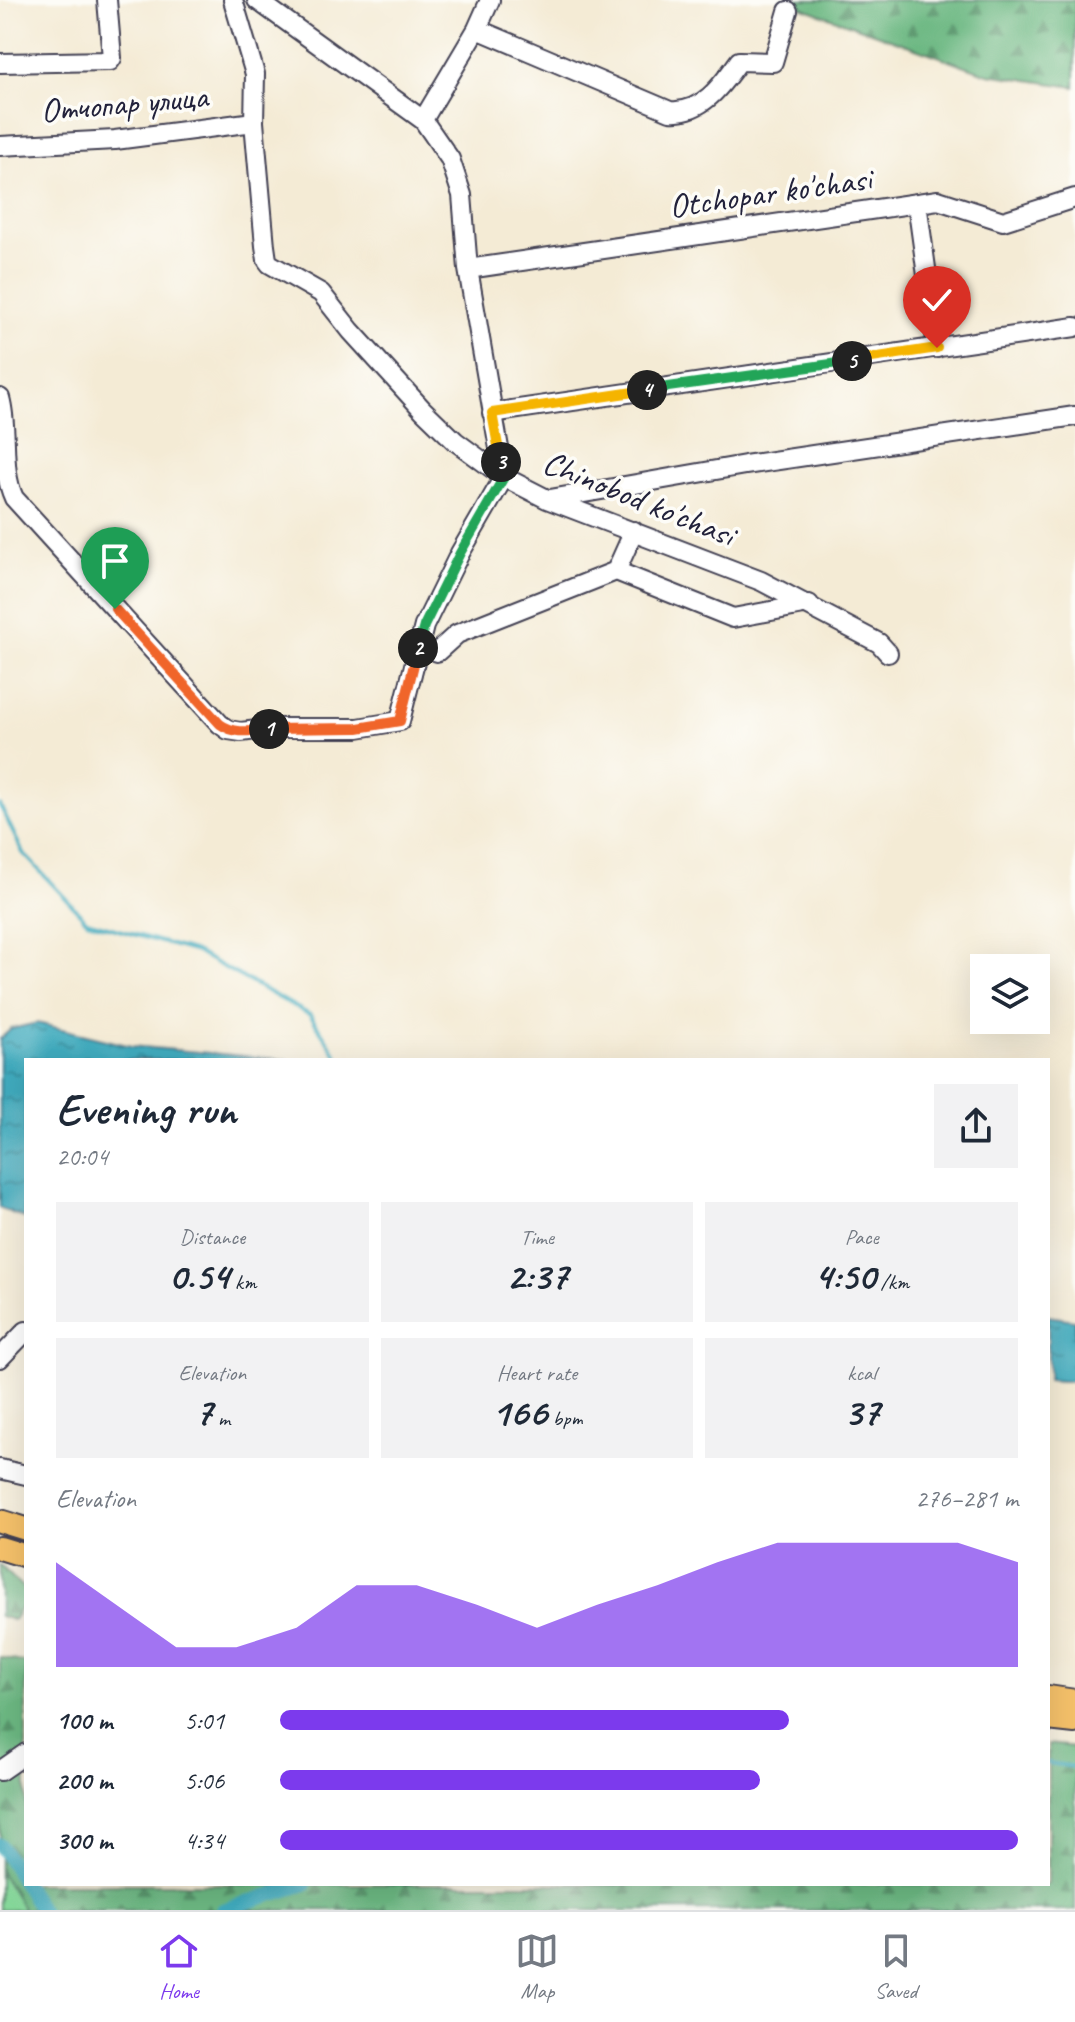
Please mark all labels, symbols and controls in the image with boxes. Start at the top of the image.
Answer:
street label: Отчопар улица [39,74,212,132]
street label: Otchopar ko'chasi [666,156,878,227]
pin [903,266,971,348]
icon: check [915,278,959,322]
pin: 5 [832,341,872,381]
text: 5 [847,347,857,375]
pin: 4 [627,370,667,410]
text: 4 [642,376,652,404]
street label: Chinobod ko'chasi [537,440,744,557]
pin: 3 [481,442,521,482]
text: 3 [496,448,506,476]
pin [81,527,149,609]
icon: arrive [93,539,137,583]
pin: 2 [398,628,438,668]
text: 2 [413,634,423,662]
pin: 1 [249,709,289,749]
text: 1 [264,715,274,743]
map controls [970,954,1050,1034]
button: layers [970,954,1050,1034]
text: Evening run [56,1082,236,1137]
button: share [934,1084,1018,1168]
text: 20:04 [56,1140,108,1173]
text: Distance [180,1223,245,1251]
text: Time [520,1223,554,1251]
text: Pace [845,1223,879,1251]
text: 0.54 [168,1251,230,1301]
text: 2:37 [506,1251,568,1301]
text: 4:50 [814,1251,875,1301]
text: km [230,1268,256,1296]
text: /km [875,1268,909,1296]
text: Elevation [178,1359,246,1387]
text: Heart rate [497,1359,577,1387]
text: kcal [847,1359,876,1387]
text: 7 [195,1387,212,1437]
text: 166 [491,1387,547,1437]
text: 37 [844,1387,880,1437]
text: m [212,1404,230,1432]
text: bpm [547,1404,583,1432]
text: Elevation [56,1482,136,1515]
text: 276–281 m [915,1482,1018,1515]
text: 100 m [56,1704,112,1737]
text: 5:01 [184,1704,224,1737]
text: 200 m [56,1764,112,1797]
text: 5:06 [184,1764,224,1797]
text: 300 m [56,1824,112,1857]
text: 4:34 [184,1824,224,1857]
tab: Home [157,1929,201,2005]
tab: Map [515,1929,559,2005]
tab: Saved [874,1929,918,2005]

